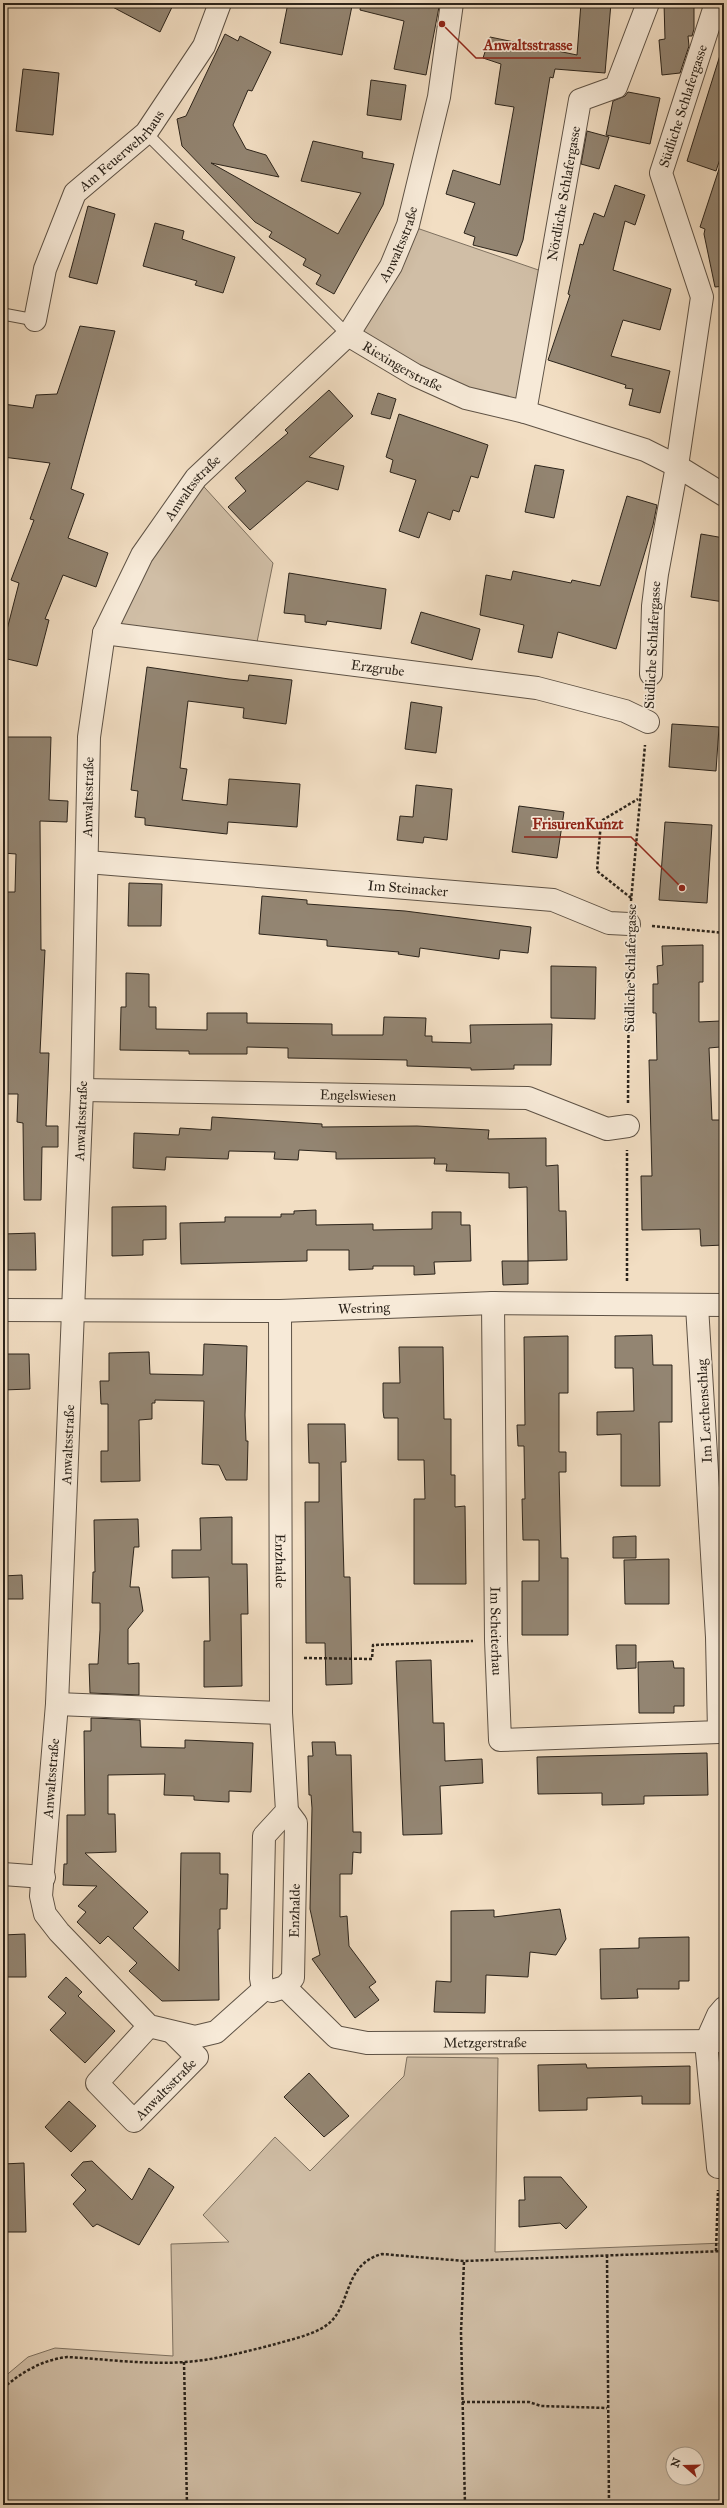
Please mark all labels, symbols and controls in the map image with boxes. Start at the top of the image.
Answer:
callout: Anwaltsstrasse [476,31,581,58]
text: Anwaltsstrasse [483,36,573,54]
street label: Südliche Schlafergasse [655,42,711,170]
street label: Am Feuerwehrhaus [75,107,168,196]
street label: Nördliche Schlafergasse [544,124,584,262]
street label: Anwaltsstraße [375,205,421,286]
street label: Riexingerstraße [359,338,445,395]
street label: Anwaltsstraße [160,451,224,525]
street label: Südliche Schlafergasse [641,580,664,709]
street label: Erzgrube [350,656,406,680]
street label: Anwaltsstraße [79,757,98,838]
callout: FrisurenKunzt [524,810,631,837]
text: FrisurenKunzt [532,815,624,833]
street label: Im Steinacker [367,877,449,900]
street label: Südliche Schlafergasse [621,904,640,1032]
street label: Anwaltsstraße [71,1080,91,1162]
street label: Engelswiesen [320,1086,397,1105]
street label: Westring [338,1299,391,1318]
street label: Im Lerchenschlag [693,1358,716,1463]
street label: Anwaltsstraße [58,1404,78,1486]
street label: Enzhalde [272,1534,289,1588]
street label: Im Scheiterhau [487,1586,505,1676]
street label: Anwaltsstraße [39,1737,63,1820]
street label: Enzhalde [286,1883,304,1938]
street label: Metzgerstraße [443,2034,527,2052]
street label: Anwaltsstraße [131,2055,200,2125]
north arrow [665,2446,705,2486]
text: N [668,2456,684,2469]

